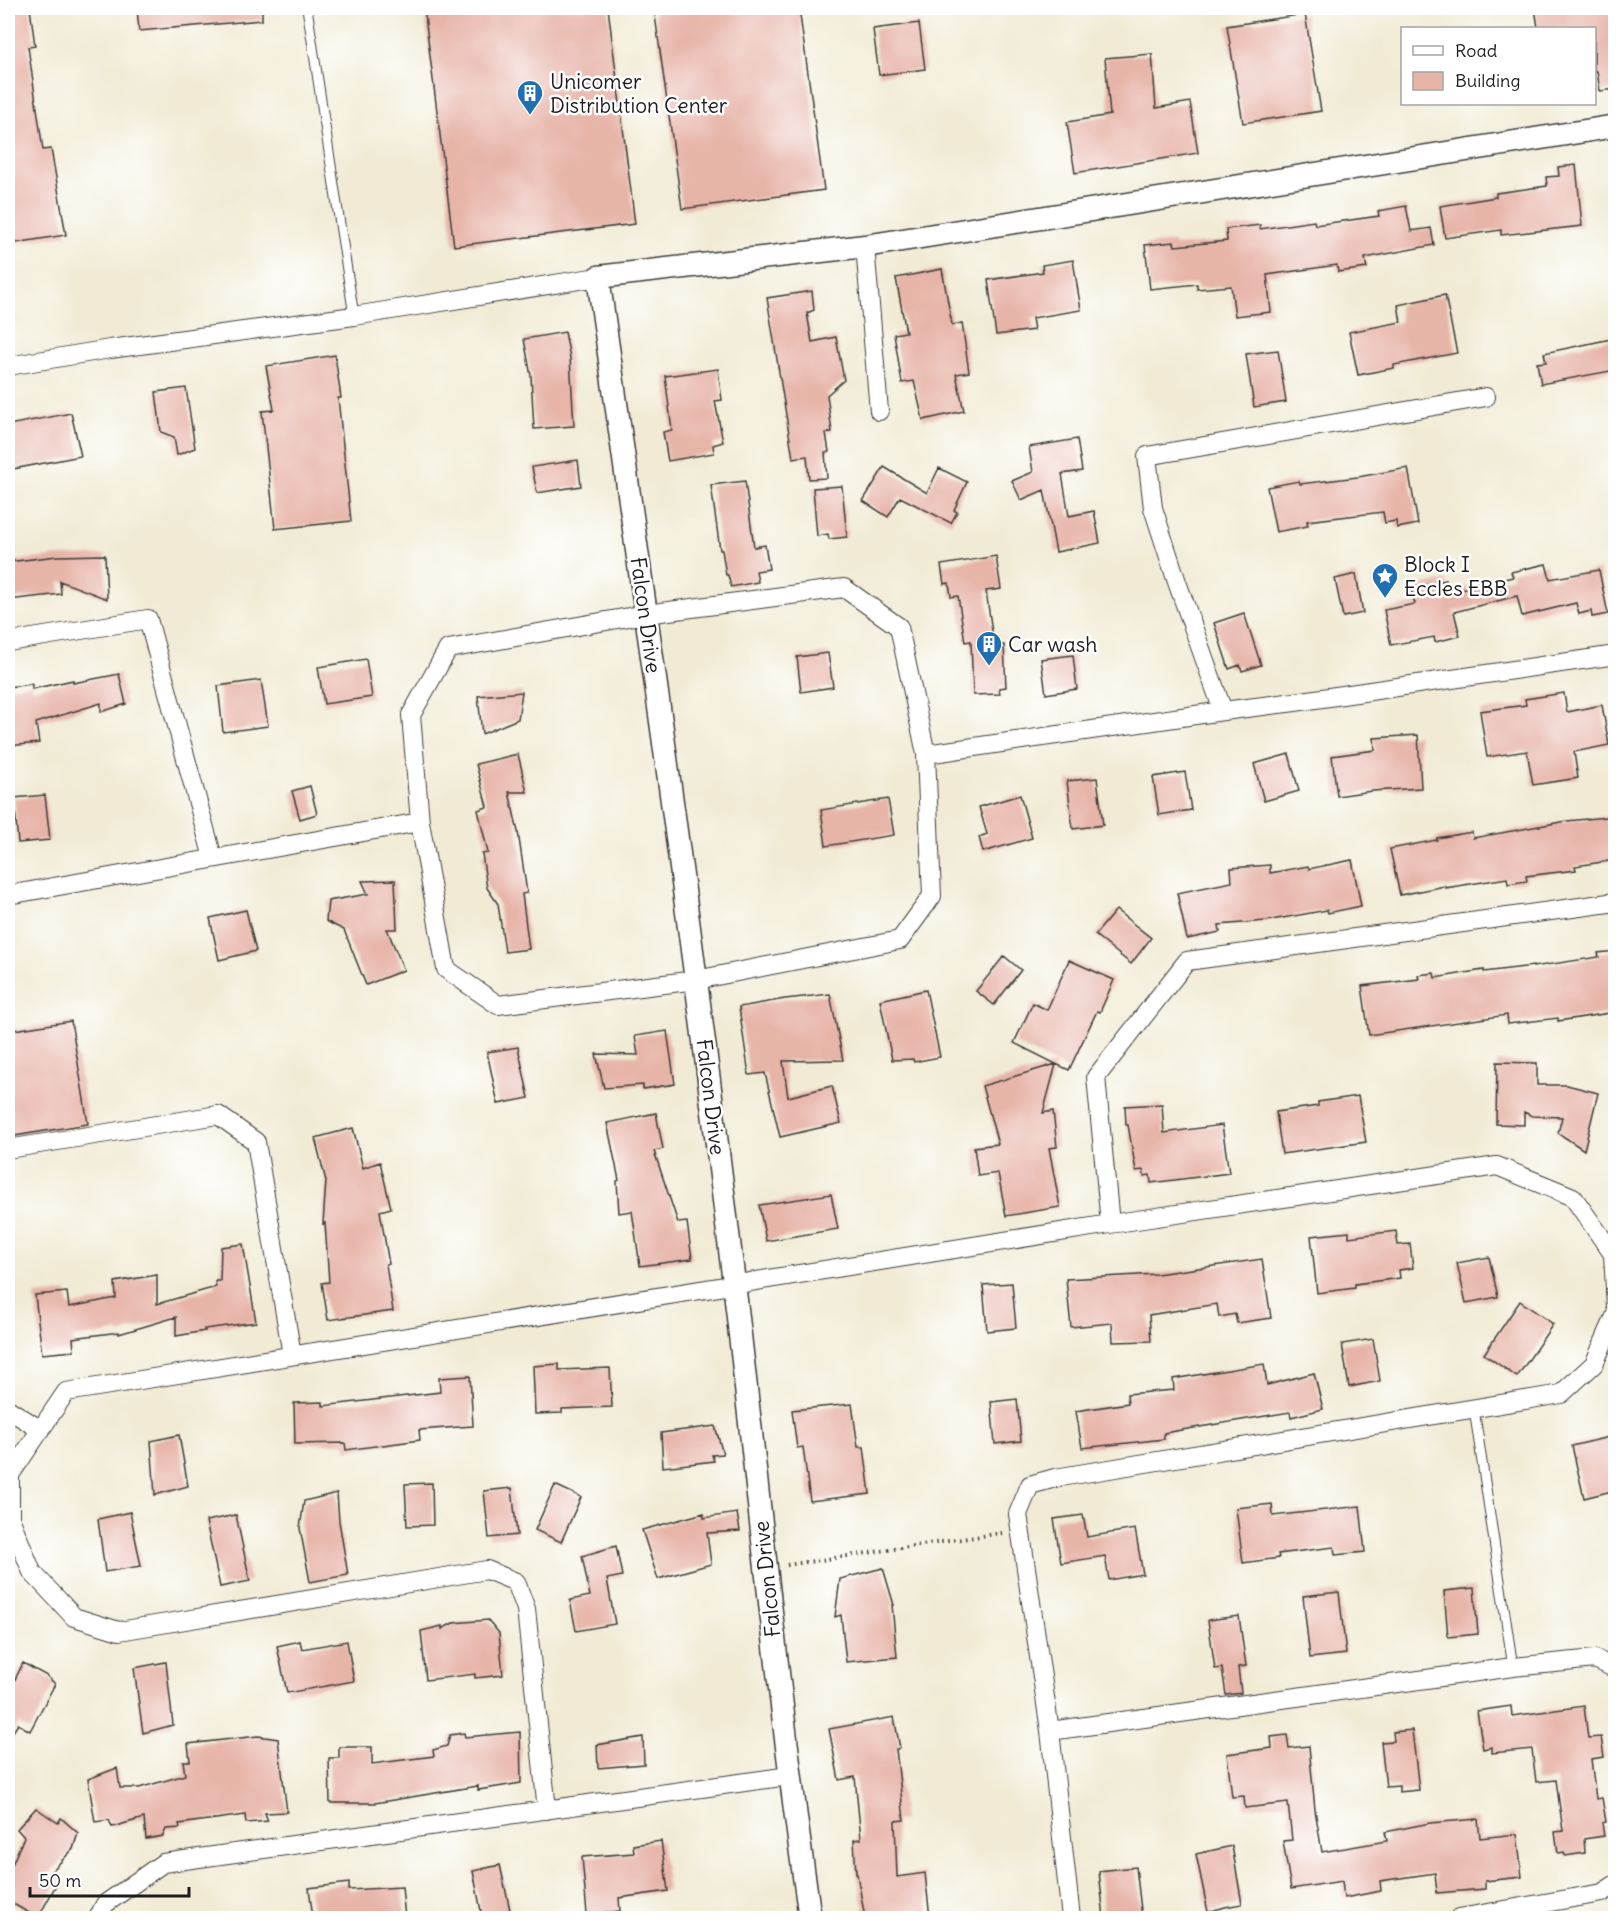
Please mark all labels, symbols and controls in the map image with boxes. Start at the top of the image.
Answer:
legend [1401,27,1596,105]
text: Road [1455,39,1498,62]
place label: Unicomer Distribution Center [550,68,728,119]
text: Building [1455,69,1520,92]
building icon: Unicomer Distribution Center [515,78,545,116]
place label: Block I Eccles EBB [1404,551,1508,602]
street label: Falcon Drive [625,555,667,675]
place icon: Block I Eccles EBB [1370,561,1400,599]
building icon: Car wash [974,629,1004,667]
place label: Car wash [1008,631,1097,658]
street label: Falcon Drive [690,1037,732,1157]
street label: Falcon Drive [747,1520,787,1638]
scale bar [30,1860,189,1898]
text: 50 m [39,1869,81,1892]

